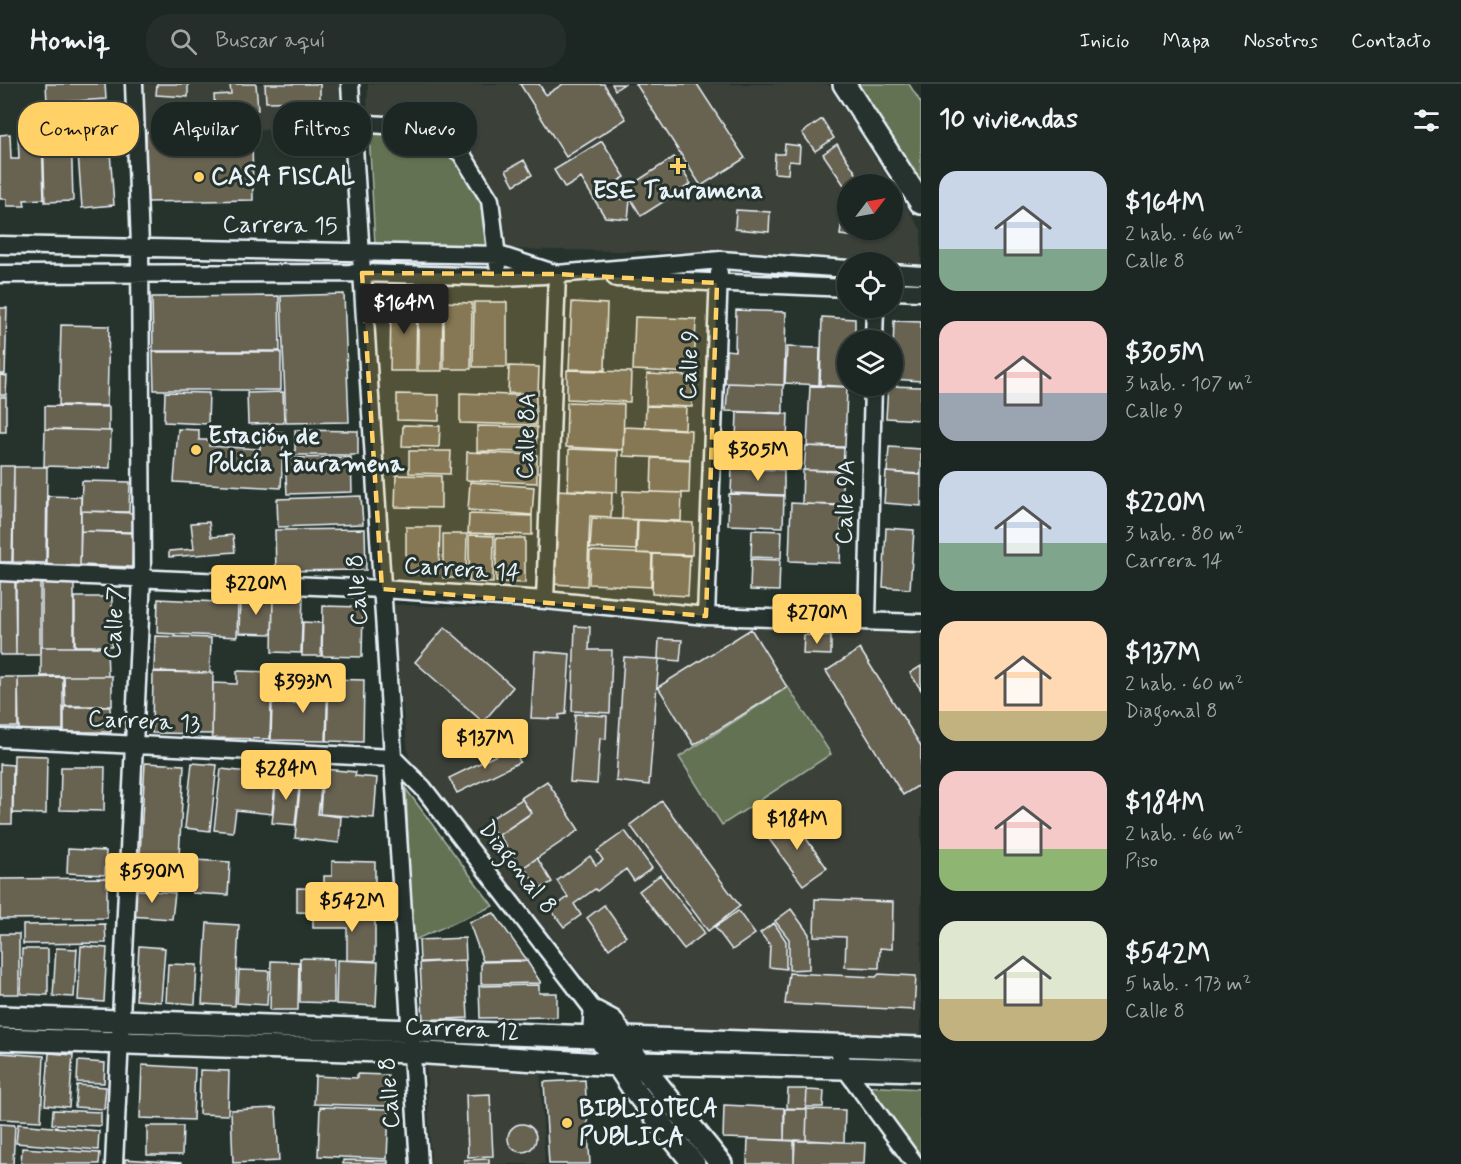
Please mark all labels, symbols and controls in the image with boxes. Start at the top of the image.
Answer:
search box [146,14,566,68]
text: Homiq [30,23,110,60]
icon: search [167,25,200,58]
text: Buscar aquí [215,27,326,55]
text: Inicio [1080,27,1130,55]
text: Mapa [1163,27,1210,55]
text: Nosotros [1243,27,1318,55]
text: Contacto [1351,27,1431,55]
chip: Comprar [18,102,139,156]
chip: Alquilar [151,102,261,156]
chip: Filtros [273,102,371,156]
chip: Nuevo [383,102,477,156]
text: 10 viviendas [939,103,1078,137]
icon: filters [1410,104,1443,137]
marker: ESE Tauramena [669,157,687,175]
place label: CASA FISCAL [211,162,356,193]
marker: CASA FISCAL [192,170,206,184]
north arrow [837,174,903,240]
map controls [837,174,903,396]
place label: ESE Tauramena [593,176,763,207]
text: $164M [1125,187,1204,221]
icon: home [987,195,1059,267]
street label: Carrera 15 [222,209,338,243]
text: 2 hab. · 66 m² [1125,221,1243,248]
text: Calle 8 [1125,248,1185,275]
button: locate [837,252,903,318]
pin: $164M [362,284,446,335]
text: $164M [373,290,435,317]
street label: Calle 9 [673,330,707,400]
button: layers [837,330,903,396]
text: $305M [1125,337,1204,371]
icon: home [987,345,1059,417]
text: 3 hab. · 107 m² [1125,371,1253,398]
street label: Calle 8A [510,392,544,480]
text: Calle 9 [1125,398,1183,425]
place label: Estación de Policía Tauramena [208,421,405,480]
pin: $305M [716,431,800,482]
text: $305M [728,437,788,464]
marker: Estación de Policía Tauramena [189,443,203,457]
street label: Calle 9A [829,459,863,545]
text: $220M [1125,487,1205,521]
icon: home [987,495,1059,567]
text: 3 hab. · 80 m² [1125,521,1244,548]
text: Carrera 14 [1125,548,1222,575]
street label: Carrera 14 [403,550,521,590]
street label: Calle 8 [340,553,376,627]
pin: $220M [214,565,298,616]
text: $220M [225,571,287,598]
street label: Calle 7 [98,586,132,660]
pin: $270M [775,594,859,645]
text: $270M [786,600,848,627]
text: $137M [1125,637,1200,671]
icon: home [987,645,1059,717]
pin: $393M [261,663,345,714]
text: $393M [274,669,332,696]
text: 2 hab. · 60 m² [1125,671,1244,698]
text: Diagonal 8 [1125,698,1218,725]
street label: Carrera 13 [87,704,201,740]
pin: $137M [443,719,527,770]
text: $137M [456,725,514,752]
pin: $284M [244,750,328,801]
text: $284M [255,756,317,783]
text: $184M [1125,787,1204,821]
icon: home [987,795,1059,867]
pin: $184M [755,800,839,851]
text: $184M [767,806,828,833]
street label: Diagonal 8 [468,815,563,923]
text: 2 hab. · 66 m² [1125,821,1243,848]
text: Piso [1125,848,1158,875]
pin: $590M [110,853,194,904]
text: $590M [119,859,185,886]
pin: $542M [310,882,394,933]
text: $542M [319,888,385,915]
text: $542M [1125,937,1210,971]
icon: home [987,945,1059,1017]
text: 5 hab. · 173 m² [1125,971,1251,998]
text: Calle 8 [1125,998,1185,1025]
street label: Carrera 12 [404,1012,520,1048]
street label: Calle 8 [372,1056,408,1130]
place label: BIBLIOTECA PUBLICA [579,1094,718,1153]
marker: BIBLIOTECA PUBLICA [560,1116,574,1130]

